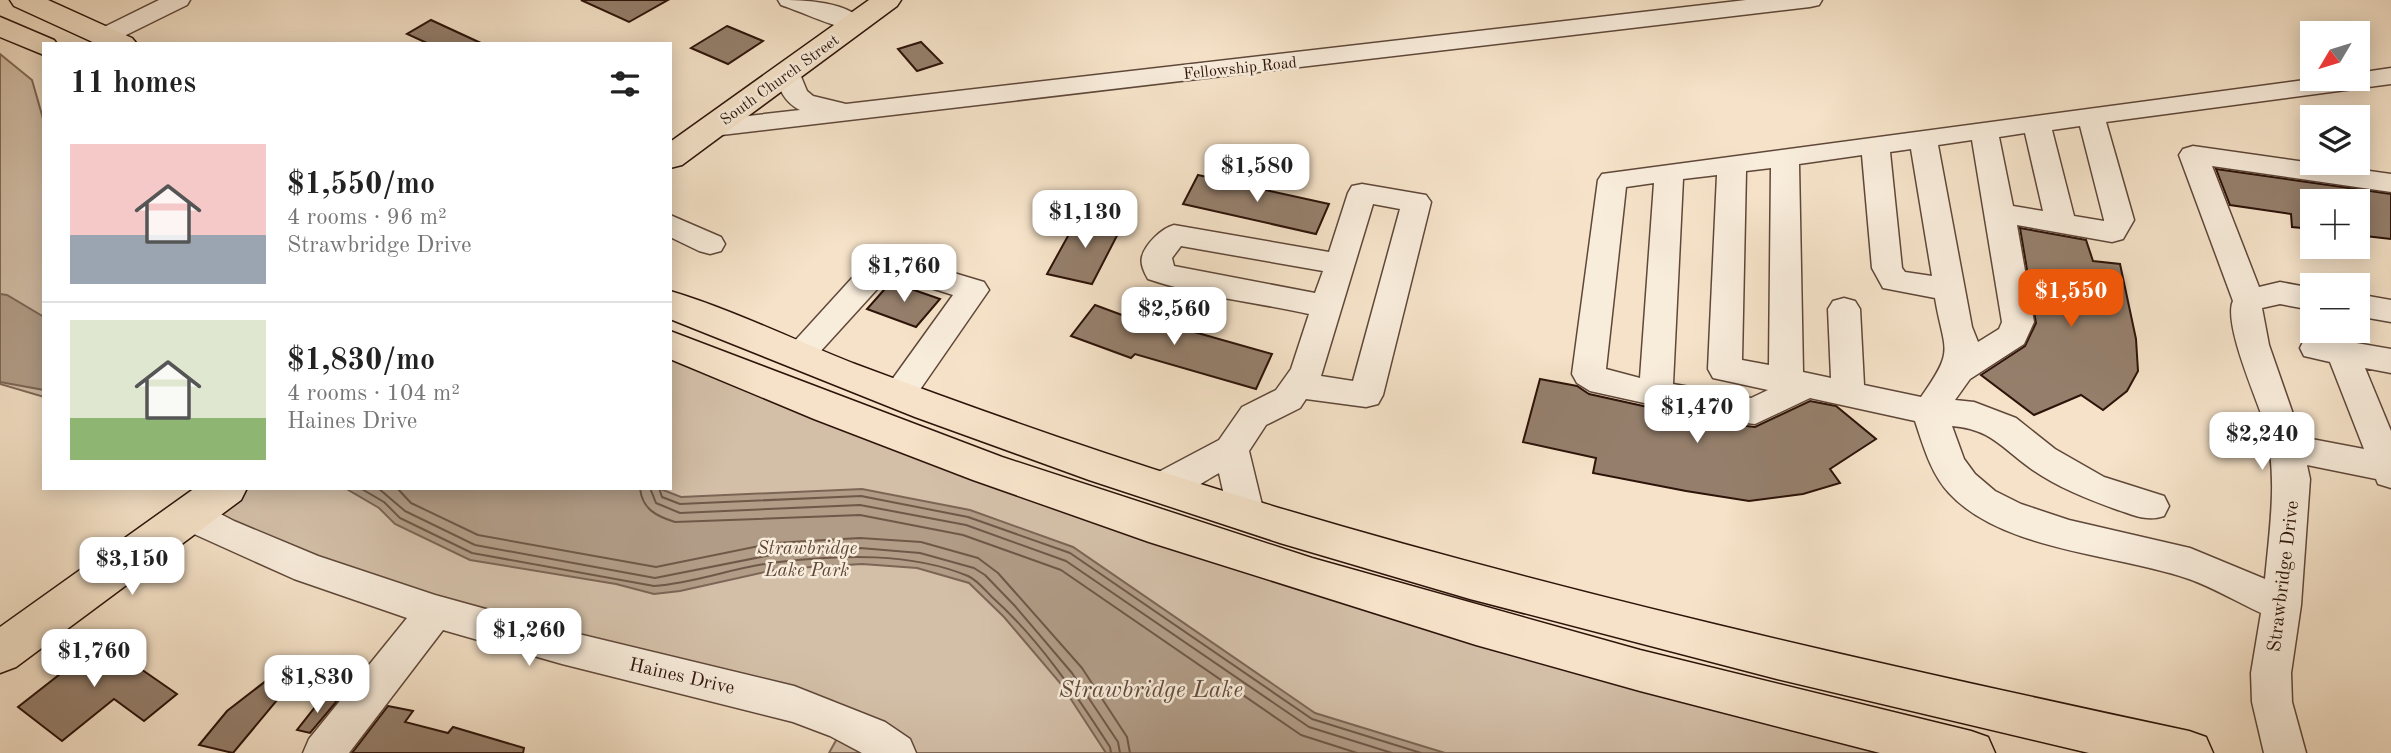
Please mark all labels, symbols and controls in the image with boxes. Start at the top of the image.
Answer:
north arrow [2300,21,2370,91]
map controls [2300,21,2370,343]
street label: South Church Street [718,32,843,129]
street label: Fellowship Road [1183,55,1298,83]
icon: filters [606,65,644,103]
text: 11 homes [70,69,196,99]
button: layers [2300,105,2370,175]
pin: $1,580 [1200,144,1314,204]
text: $1,580 [1220,155,1294,178]
text: $1,550/mo [287,170,435,200]
icon: home [126,172,210,256]
button: + [2300,189,2370,259]
pin: $1,130 [1028,190,1142,250]
text: $1,130 [1048,201,1122,224]
text: 4 rooms · 96 m² [287,206,447,229]
text: Strawbridge Drive [287,234,472,257]
pin: $1,760 [847,244,961,304]
text: $1,760 [867,255,941,278]
pin: $1,550 [2014,270,2128,329]
button: − [2300,273,2370,343]
text: $1,550 [2034,280,2108,303]
pin: $2,560 [1117,288,1231,347]
text: $2,560 [1137,298,1211,321]
text: $1,830/mo [287,346,435,376]
icon: home [126,348,210,432]
text: 4 rooms · 104 m² [287,382,460,405]
pin: $1,470 [1640,386,1754,445]
text: $1,470 [1660,396,1734,419]
text: Haines Drive [287,410,417,433]
pin: $2,240 [2205,412,2319,472]
text: $2,240 [2225,423,2299,446]
street label: Strawbridge Drive [2266,500,2303,653]
pin: $3,150 [75,538,189,597]
park label: Strawbridge Lake Park [757,540,857,581]
text: $3,150 [95,548,169,571]
pin: $1,260 [472,608,586,668]
text: $1,260 [492,619,566,642]
pin: $1,760 [37,630,151,689]
text: $1,760 [57,640,131,663]
pin: $1,830 [260,656,374,715]
street label: Haines Drive [627,656,736,699]
text: $1,830 [280,666,354,689]
water label: Strawbridge Lake [1059,679,1243,703]

